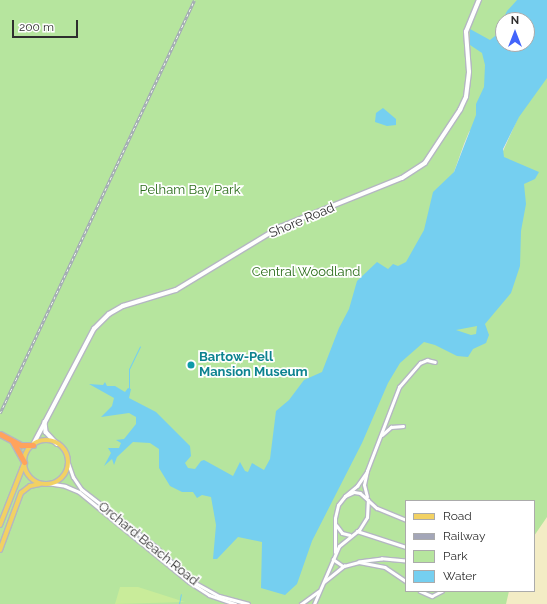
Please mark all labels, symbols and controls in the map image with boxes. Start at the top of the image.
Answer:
scale bar [14,12,80,38]
north arrow [495,12,535,52]
text: N [511,14,519,27]
text: 200 m [19,20,54,34]
park label: Pelham Bay Park [139,182,241,198]
street label: Shore Road [267,200,337,242]
park label: Central Woodland [251,264,361,280]
place label: Bartow-Pell Mansion Museum [199,350,308,381]
marker: Bartow-Pell Mansion Museum [186,360,196,370]
street label: Orchard Beach Road [95,499,201,589]
legend [405,500,535,592]
text: Road [443,509,472,523]
text: Railway [443,529,485,543]
text: Park [443,549,468,563]
text: Water [443,569,477,583]

